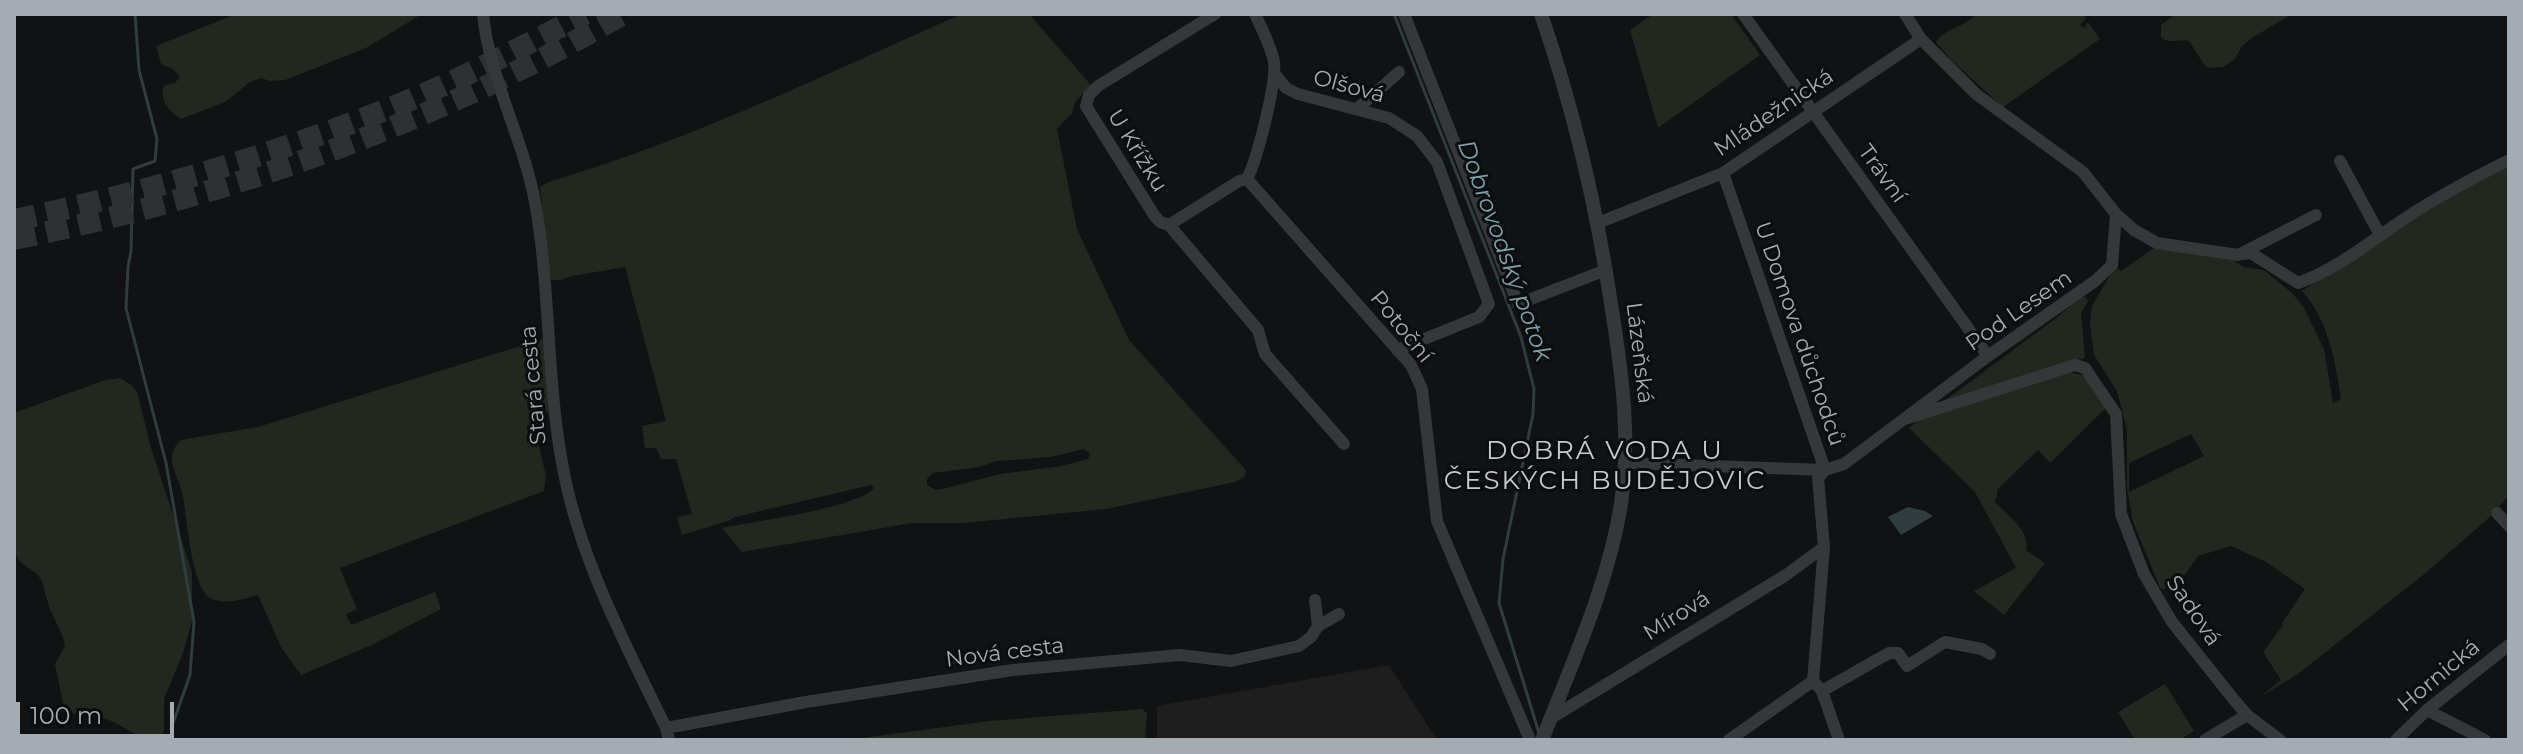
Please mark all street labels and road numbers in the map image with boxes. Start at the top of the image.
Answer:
street label: Mládežnická [1709,63,1839,163]
street label: Olšová [1310,65,1388,109]
street label: U Křížku [1101,105,1173,197]
street label: Trávní [1852,140,1912,208]
street label: U Domova důchodců [1748,219,1850,449]
street label: Pod Lesem [1961,265,2077,357]
street label: Potoční [1364,286,1438,368]
street label: Lázeňská [1620,301,1658,405]
street label: Stará cesta [516,324,552,446]
street label: Sadová [2160,571,2226,651]
street label: Mírová [1639,585,1715,647]
street label: Nová cesta [944,633,1066,673]
street label: Hornická [2392,634,2486,718]

